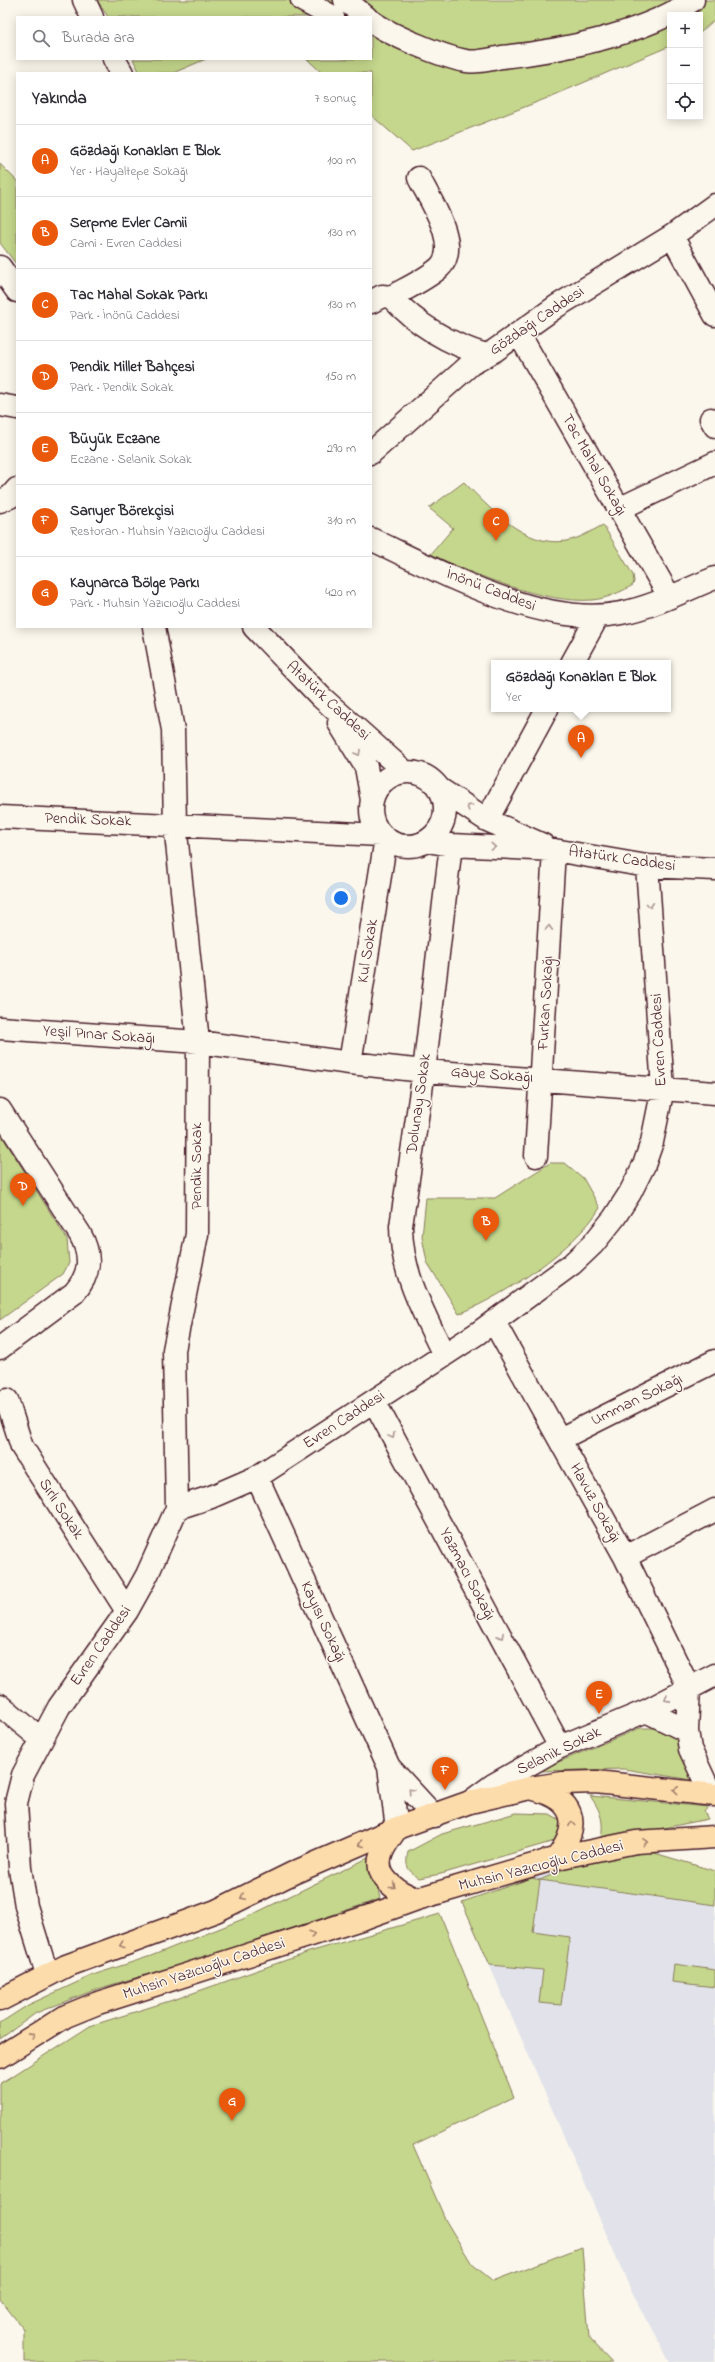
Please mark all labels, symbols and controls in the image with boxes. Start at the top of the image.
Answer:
map controls [667,12,703,120]
button: + [667,12,703,48]
search box [16,16,372,60]
icon: search [30,27,52,49]
text: Burada ara [62,27,135,49]
button: − [667,48,703,84]
button: locate [667,84,703,120]
text: Yakında [32,86,87,111]
text: 7 sonuç [314,89,356,108]
text: Gözdağı Konakları E Blok [70,140,221,162]
text: A [41,151,49,170]
text: 100 m [327,151,356,170]
text: Yer · Hayaltepe Sokağı [70,162,188,181]
text: Serpme Evler Camii [70,212,187,234]
text: B [41,223,49,242]
text: 130 m [328,223,356,242]
text: Cami · Evren Caddesi [70,234,182,253]
street label: Gözdağı Caddesi [485,280,590,362]
text: Tac Mahal Sokak Parkı [70,284,208,306]
text: C [41,295,49,314]
text: 130 m [328,295,356,314]
text: Park · İnönü Caddesi [70,306,180,325]
text: Pendik Millet Bahçesi [70,356,195,378]
text: D [40,367,50,386]
text: 150 m [325,367,356,386]
text: Park · Pendik Sokak [70,378,173,397]
street label: Tac Mahal Sokağı [555,410,633,520]
text: Büyük Eczane [70,428,160,450]
text: E [41,439,49,458]
text: 290 m [327,439,356,458]
text: Eczane · Selanik Sokak [70,450,192,469]
text: Sarıyer Börekçisi [70,500,174,522]
pin: C [483,508,509,541]
text: F [41,511,49,530]
text: 310 m [328,511,356,530]
text: Restoran · Muhsin Yazıcıoğlu Caddesi [70,522,265,541]
street label: İnönü Caddesi [443,562,540,618]
text: Kaynarca Bölge Parkı [70,572,199,594]
text: G [41,583,49,602]
text: 420 m [325,583,356,602]
text: Park · Muhsin Yazıcıoğlu Caddesi [70,594,240,613]
street label: Atatürk Caddesi [280,655,376,747]
popup [491,660,671,712]
text: Gözdağı Konakları E Blok [506,666,656,688]
text: Yer [506,688,522,707]
pin: A [568,725,594,758]
one-way arrow [354,749,361,756]
one-way arrow [466,805,473,812]
street label: Pendik Sokak [44,806,133,834]
street label: Atatürk Caddesi [567,840,677,878]
one-way arrow [490,843,496,851]
your location [331,888,351,908]
one-way arrow [645,902,654,908]
street label: Kul Sokak [351,916,385,985]
one-way arrow [545,925,554,931]
street label: Furkan Sokağı [531,955,560,1052]
street label: Evren Caddesi [645,993,673,1087]
street label: Yeşil Pınar Sokağı [42,1019,156,1051]
street label: Dolunay Sokak [400,1051,438,1157]
street label: Gaye Sokağı [450,1060,534,1090]
street label: Pendik Sokak [185,1122,209,1210]
pin: D [10,1173,36,1206]
pin: B [473,1208,499,1241]
street label: Umman Sokağı [587,1367,687,1433]
street label: Evren Caddesi [298,1384,390,1456]
one-way arrow [387,1432,395,1439]
street label: Havuz Sokağı [563,1459,627,1547]
street label: Sırlı Sokak [32,1474,90,1545]
street label: Yazmacı Sokağı [433,1524,501,1625]
street label: Kayısı Sokağı [294,1577,352,1667]
street label: Evren Caddesi [64,1601,138,1691]
one-way arrow [496,1632,503,1639]
pin: E [586,1681,612,1714]
one-way arrow [664,1695,672,1702]
street label: Selanik Sokak [513,1720,606,1782]
pin: F [432,1757,458,1790]
one-way arrow [673,1786,679,1795]
one-way arrow [409,1789,416,1796]
one-way arrow [567,1821,576,1827]
street label: Muhsin Yazıcıoğlu Caddesi [456,1834,626,1898]
one-way arrow [642,1837,648,1846]
one-way arrow [358,1839,365,1847]
one-way arrow [388,1881,395,1888]
one-way arrow [240,1892,247,1900]
one-way arrow [308,1930,315,1939]
street label: Muhsin Yazıcıoğlu Caddesi [120,1931,288,2007]
one-way arrow [119,1940,126,1948]
one-way arrow [28,2033,35,2040]
pin: G [219,2088,245,2121]

